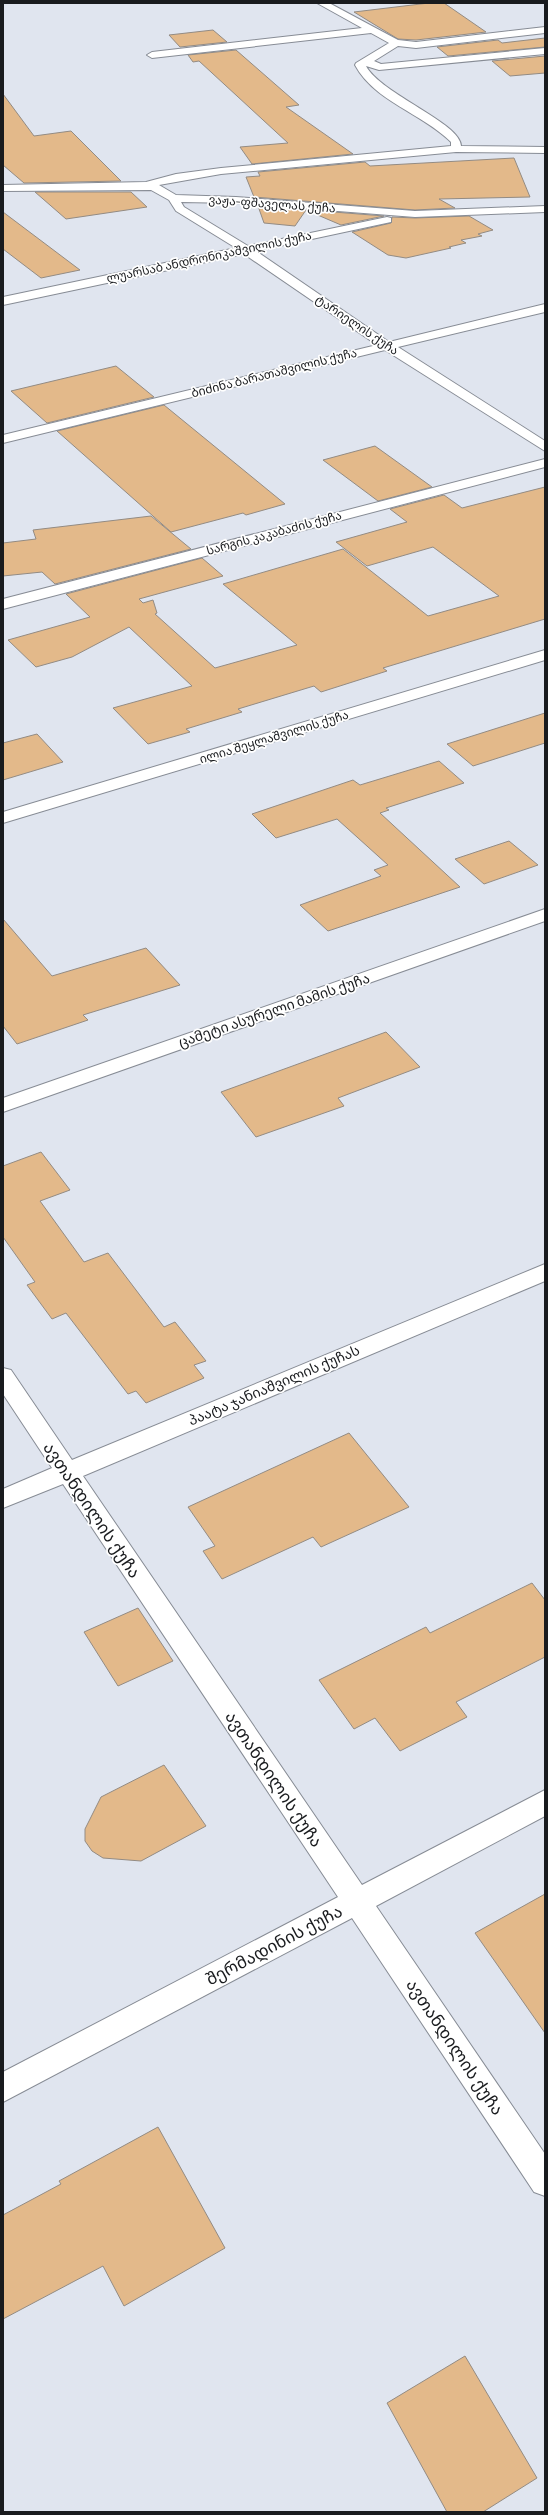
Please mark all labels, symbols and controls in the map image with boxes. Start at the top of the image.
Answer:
street label: ვაჟა-ფშაველას ქუჩა [208,192,336,216]
street label: ლუარსაბ ანდრონიკაშვილის ქუჩა [105,227,313,287]
street label: ტარიელის ქუჩა [312,291,402,359]
street label: ბიძინა ბარათაშვილის ქუჩა [189,345,359,401]
street label: სარგის კაკაბაძის ქუჩა [205,507,343,558]
street label: ილია შეყლაშვილის ქუჩა [197,707,351,767]
street label: ცამეტი ასურელი მამის ქუჩა [176,969,372,1051]
street label: პაატა ჯანიაშვილის ქუჩას [186,1341,362,1429]
street label: ავთანდილის ქუჩა [38,1438,146,1582]
street label: ავთანდილის ქუჩა [220,1707,328,1851]
street label: შერმადინის ქუჩა [202,1900,346,1990]
street label: ავთანდილის ქუჩა [401,1975,509,2119]

